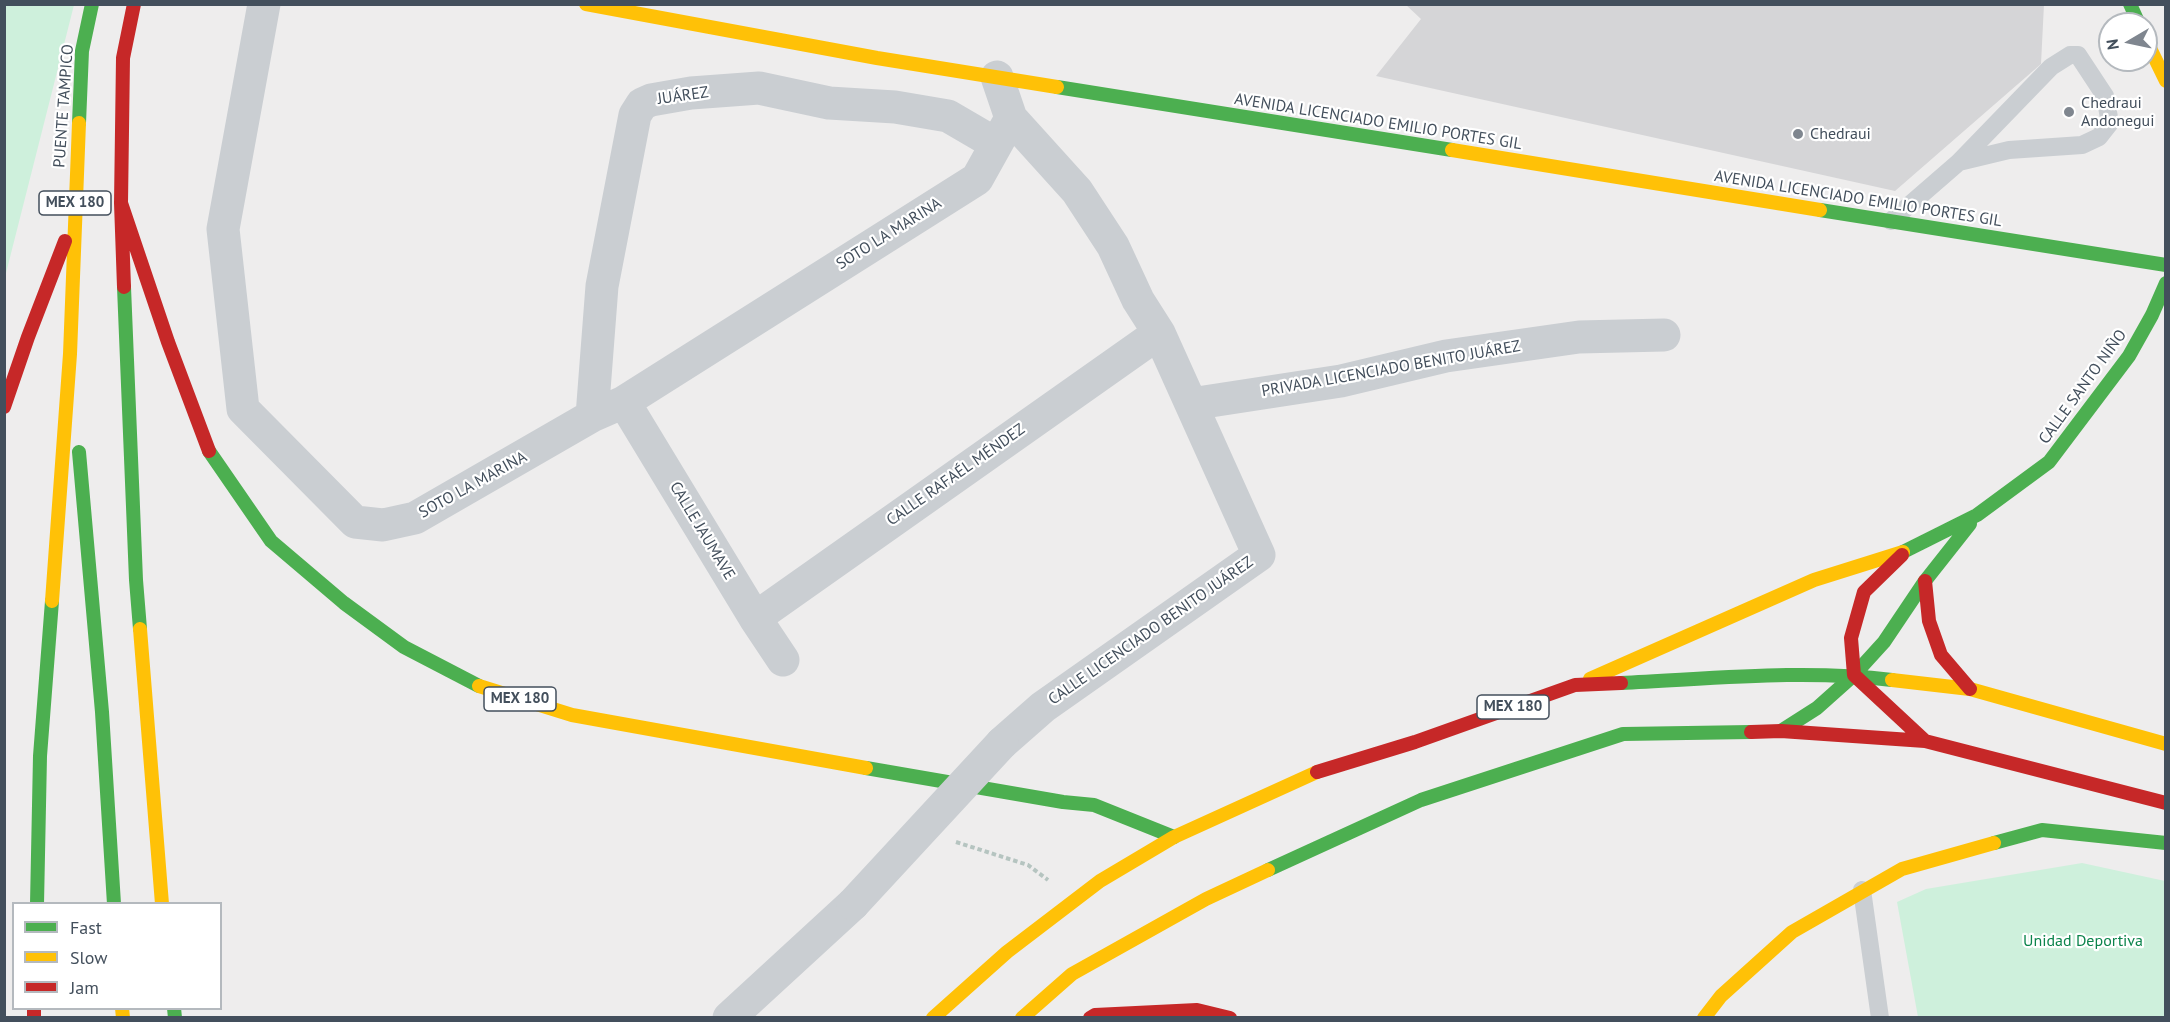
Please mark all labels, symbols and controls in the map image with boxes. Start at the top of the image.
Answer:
north arrow [2098,12,2158,72]
text: N [2101,38,2123,51]
street label: PUENTE TAMPICO [50,44,78,168]
street label: JUÁREZ [656,83,710,109]
street label: AVENIDA LICENCIADO EMILIO PORTES GIL [1233,90,1523,154]
place label: Chedraui Andonegui [2081,93,2155,131]
marker: Chedraui Andonegui [2062,105,2076,119]
place label: Chedraui [1810,124,1871,144]
marker: Chedraui [1791,127,1805,141]
street label: AVENIDA LICENCIADO EMILIO PORTES GIL [1713,167,2003,231]
road number: MEX 180 [39,191,111,215]
street label: SOTO LA MARINA [833,194,945,274]
street label: CALLE SANTO NIÑO [2035,326,2131,448]
street label: PRIVADA LICENCIADO BENITO JUÁREZ [1260,337,1522,401]
street label: CALLE RAFAÉL MÉNDEZ [883,420,1029,530]
street label: SOTO LA MARINA [416,447,530,523]
street label: CALLE JAUMAVE [665,479,739,583]
street label: CALLE LICENCIADO BENITO JUÁREZ [1045,553,1257,709]
road number: MEX 180 [484,687,556,711]
road number: MEX 180 [1477,695,1549,719]
legend [12,902,222,1010]
text: Fast [70,916,102,939]
park label: Unidad Deportiva [2023,931,2143,951]
text: Slow [70,946,108,969]
text: Jam [70,976,99,999]

